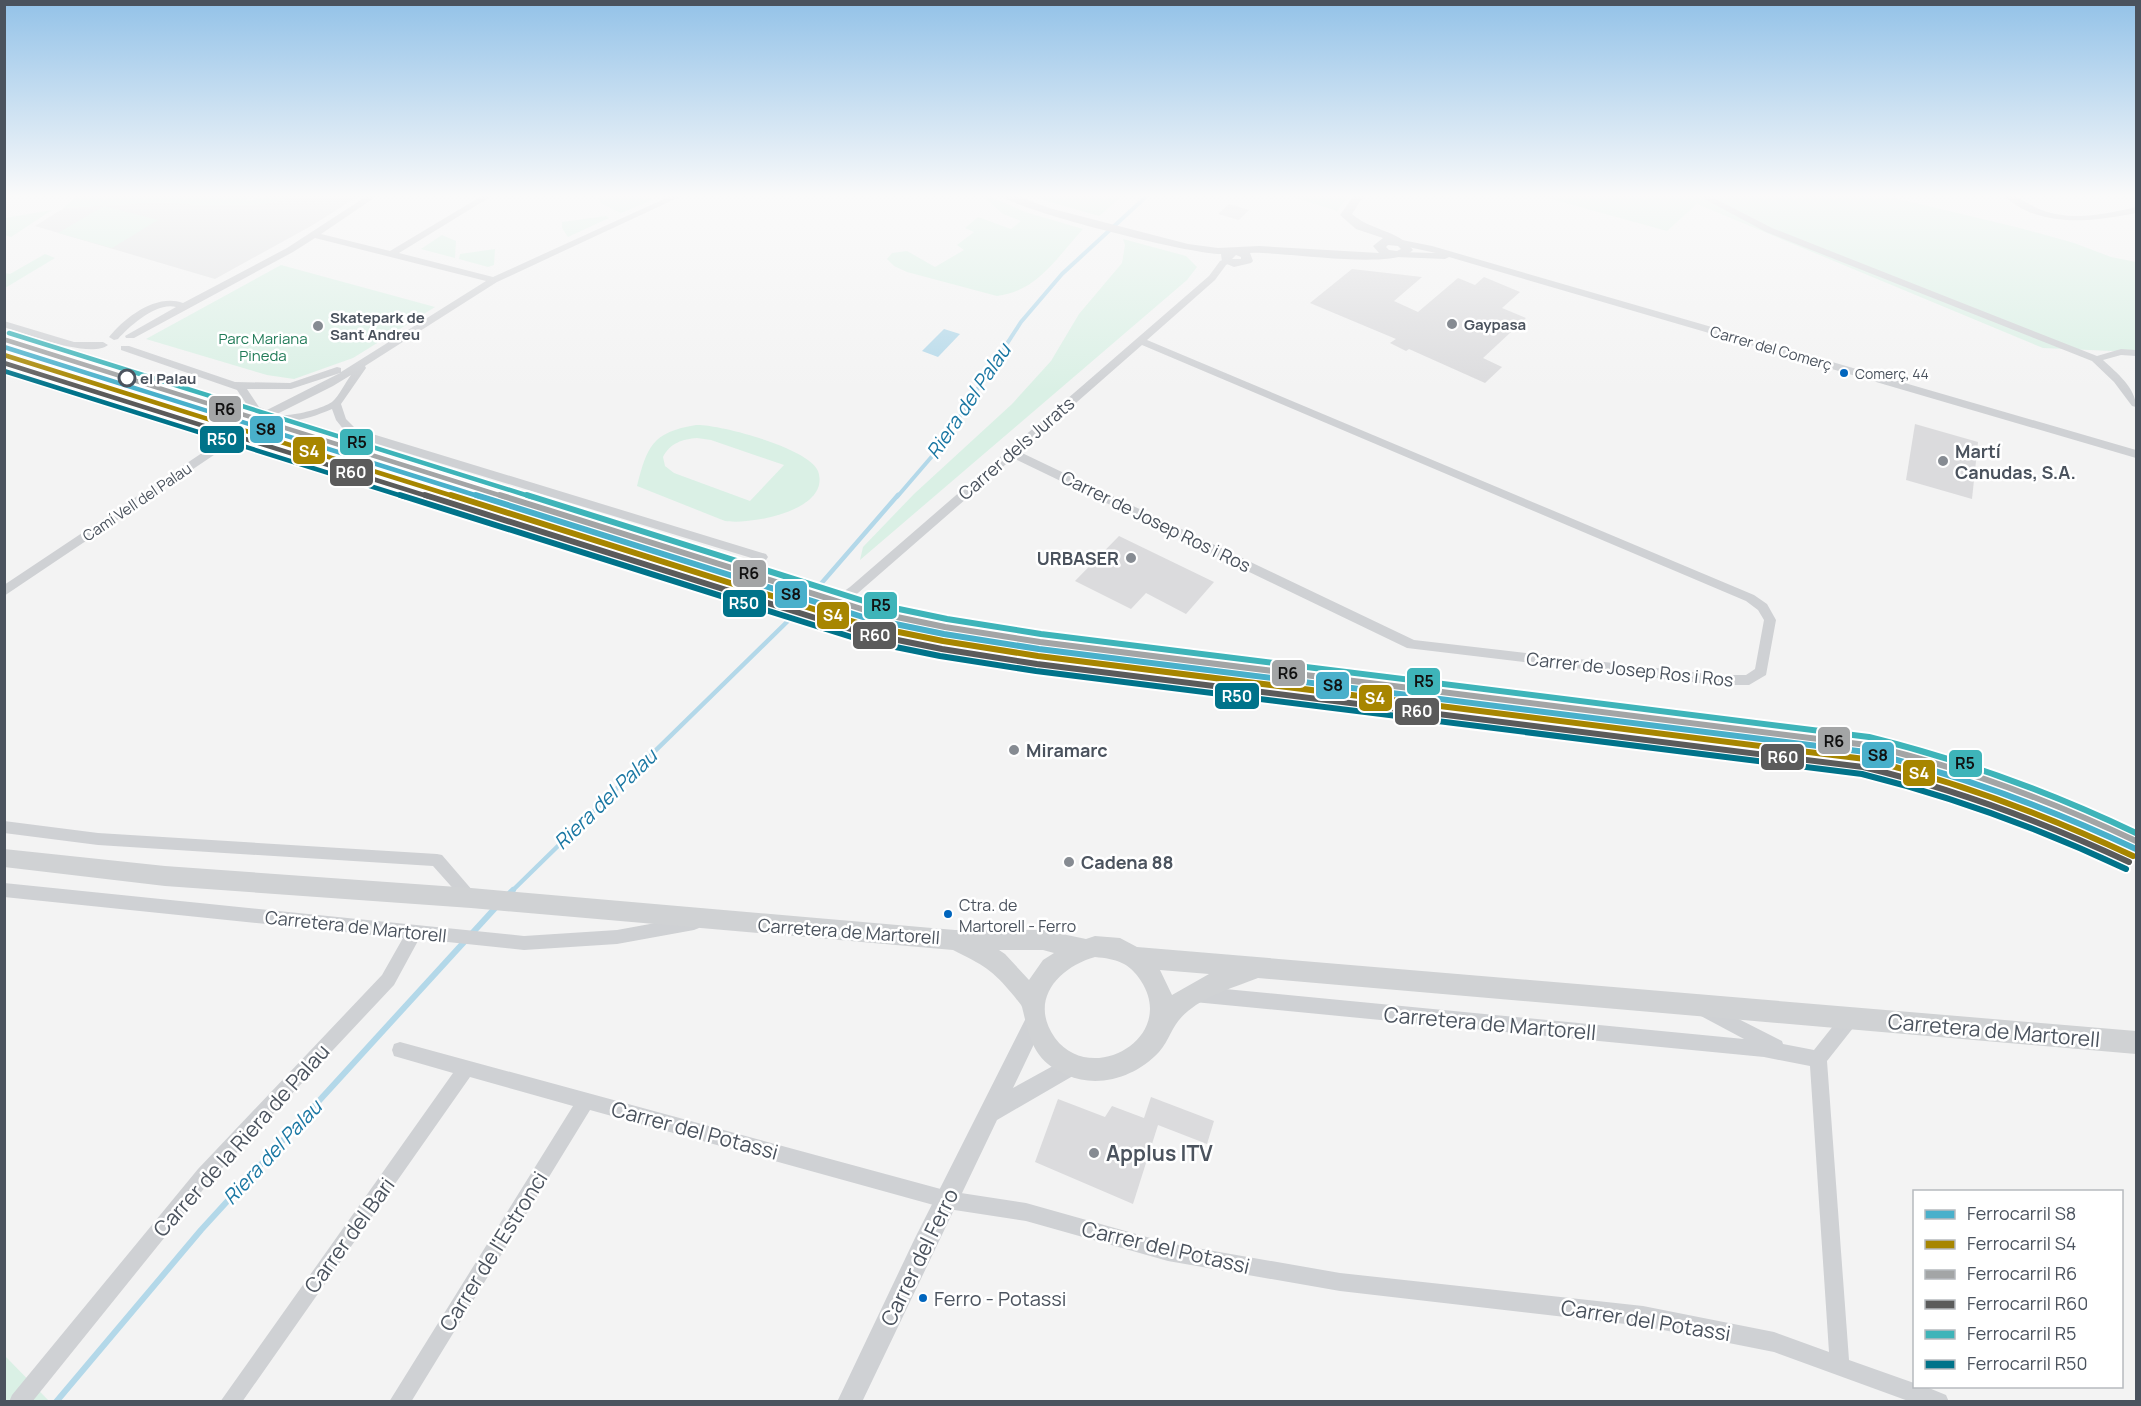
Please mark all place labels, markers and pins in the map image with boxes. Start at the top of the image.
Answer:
place label: Skatepark de Sant Andreu [330,307,425,345]
place label: Gaypasa [1464,314,1526,335]
marker: Gaypasa [1445,317,1459,331]
marker: Skatepark de Sant Andreu [311,319,325,333]
place label: Comerç, 44 [1855,364,1929,383]
marker: Comerç, 44 [1838,367,1850,379]
place label: el Palau [140,368,197,389]
marker: el Palau [118,369,136,387]
place label: Martí Canudas, S.A. [1955,439,2076,484]
marker: Martí Canudas, S.A. [1936,454,1950,468]
place label: URBASER [1037,546,1119,570]
marker: URBASER [1124,551,1138,565]
place label: Miramarc [1026,738,1108,762]
marker: Miramarc [1007,743,1021,757]
place label: Cadena 88 [1081,850,1174,874]
marker: Cadena 88 [1062,855,1076,869]
place label: Ctra. de Martorell - Ferro [959,894,1076,937]
marker: Ctra. de Martorell - Ferro [942,908,954,920]
place label: Applus ITV [1106,1139,1213,1167]
marker: Applus ITV [1087,1146,1101,1160]
place label: Ferro - Potassi [934,1285,1067,1312]
marker: Ferro - Potassi [917,1292,929,1304]

